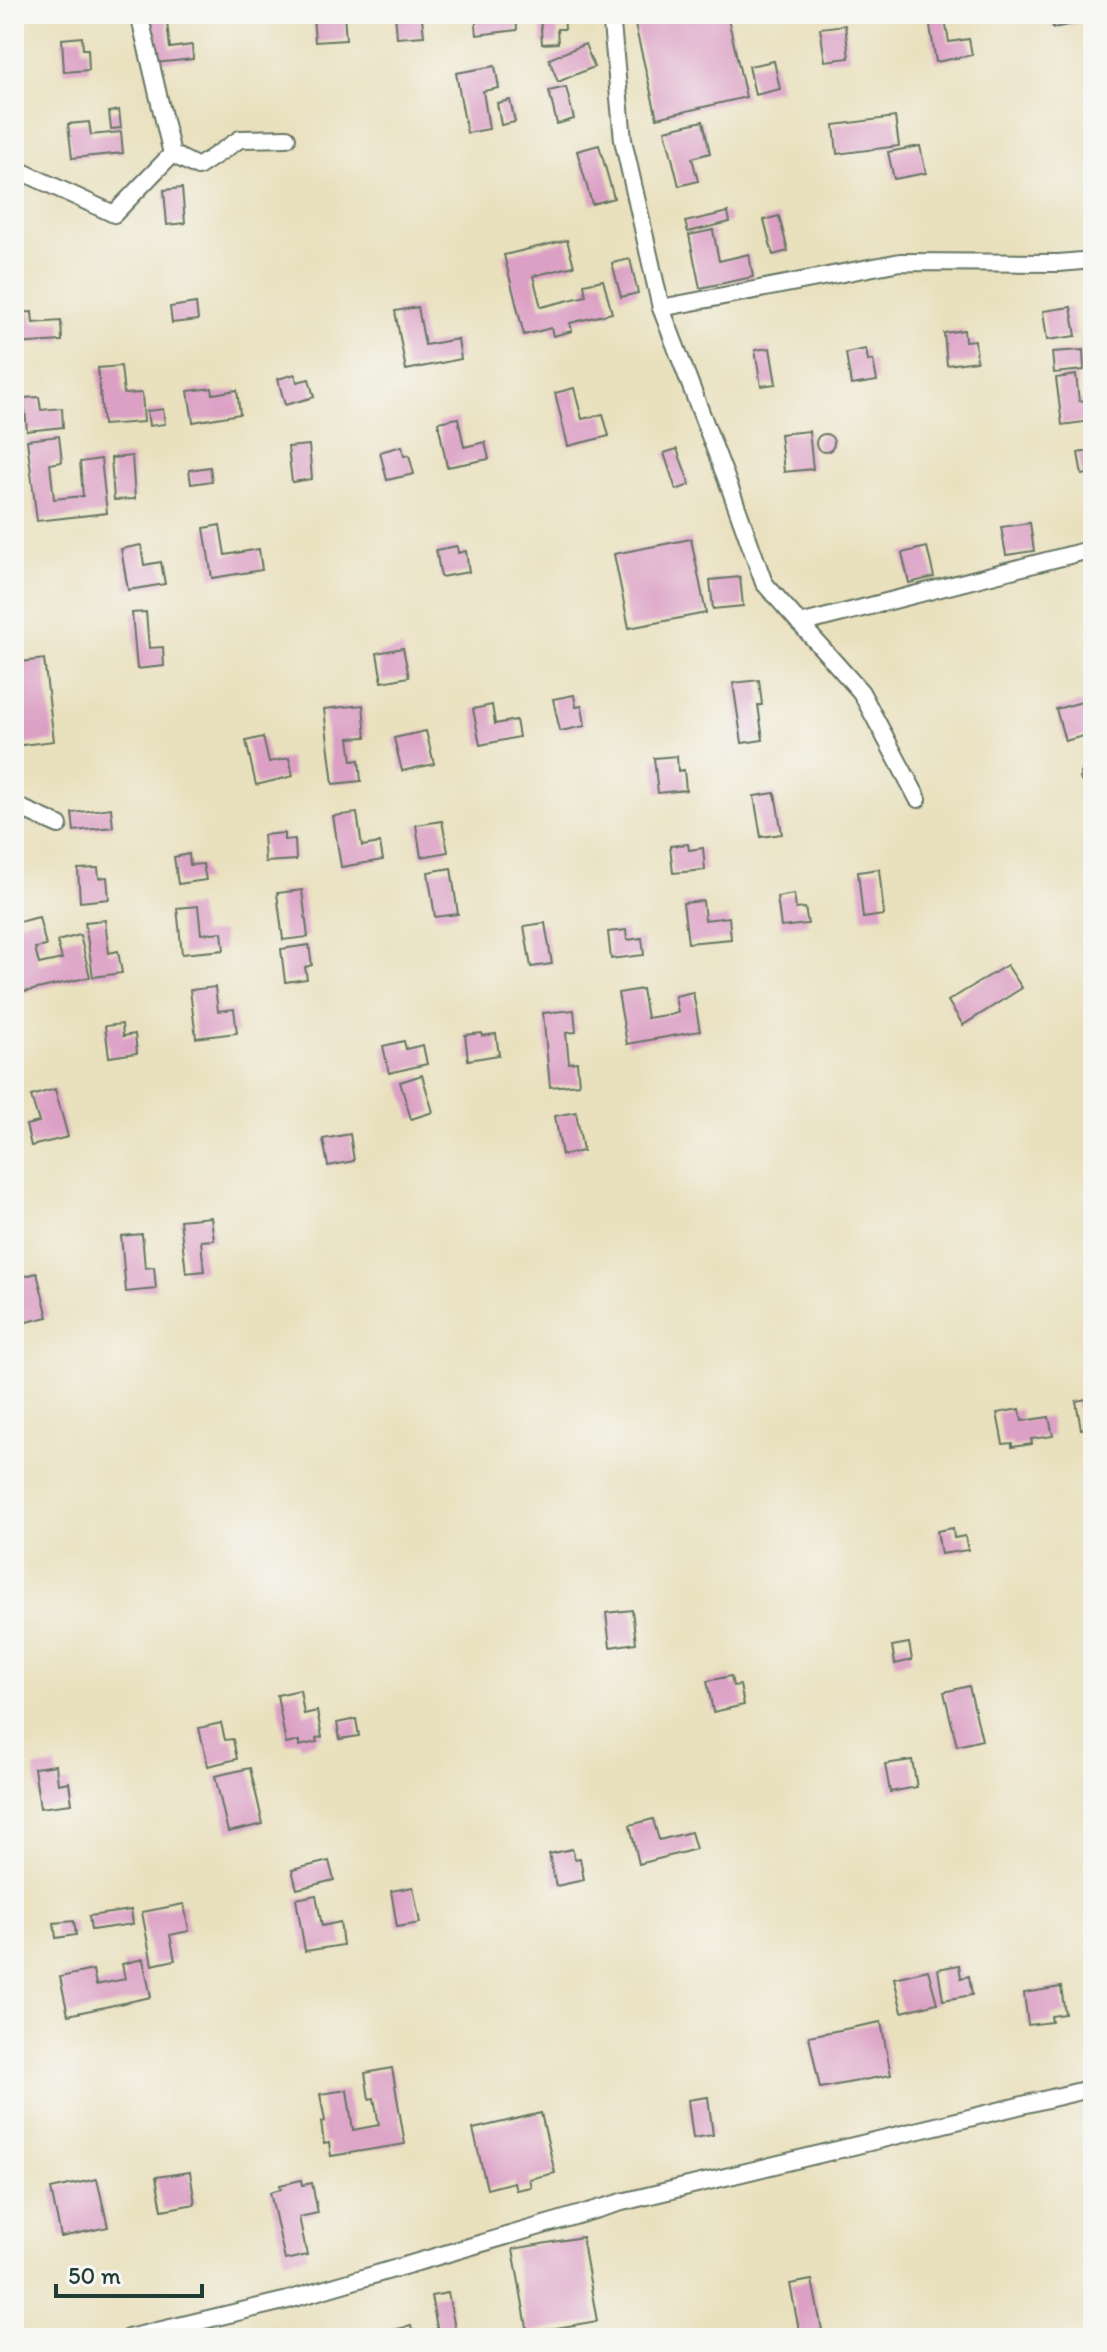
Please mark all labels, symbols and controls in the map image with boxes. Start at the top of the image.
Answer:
scale bar [56,2248,202,2298]
text: 50 m [68,2261,121,2290]

